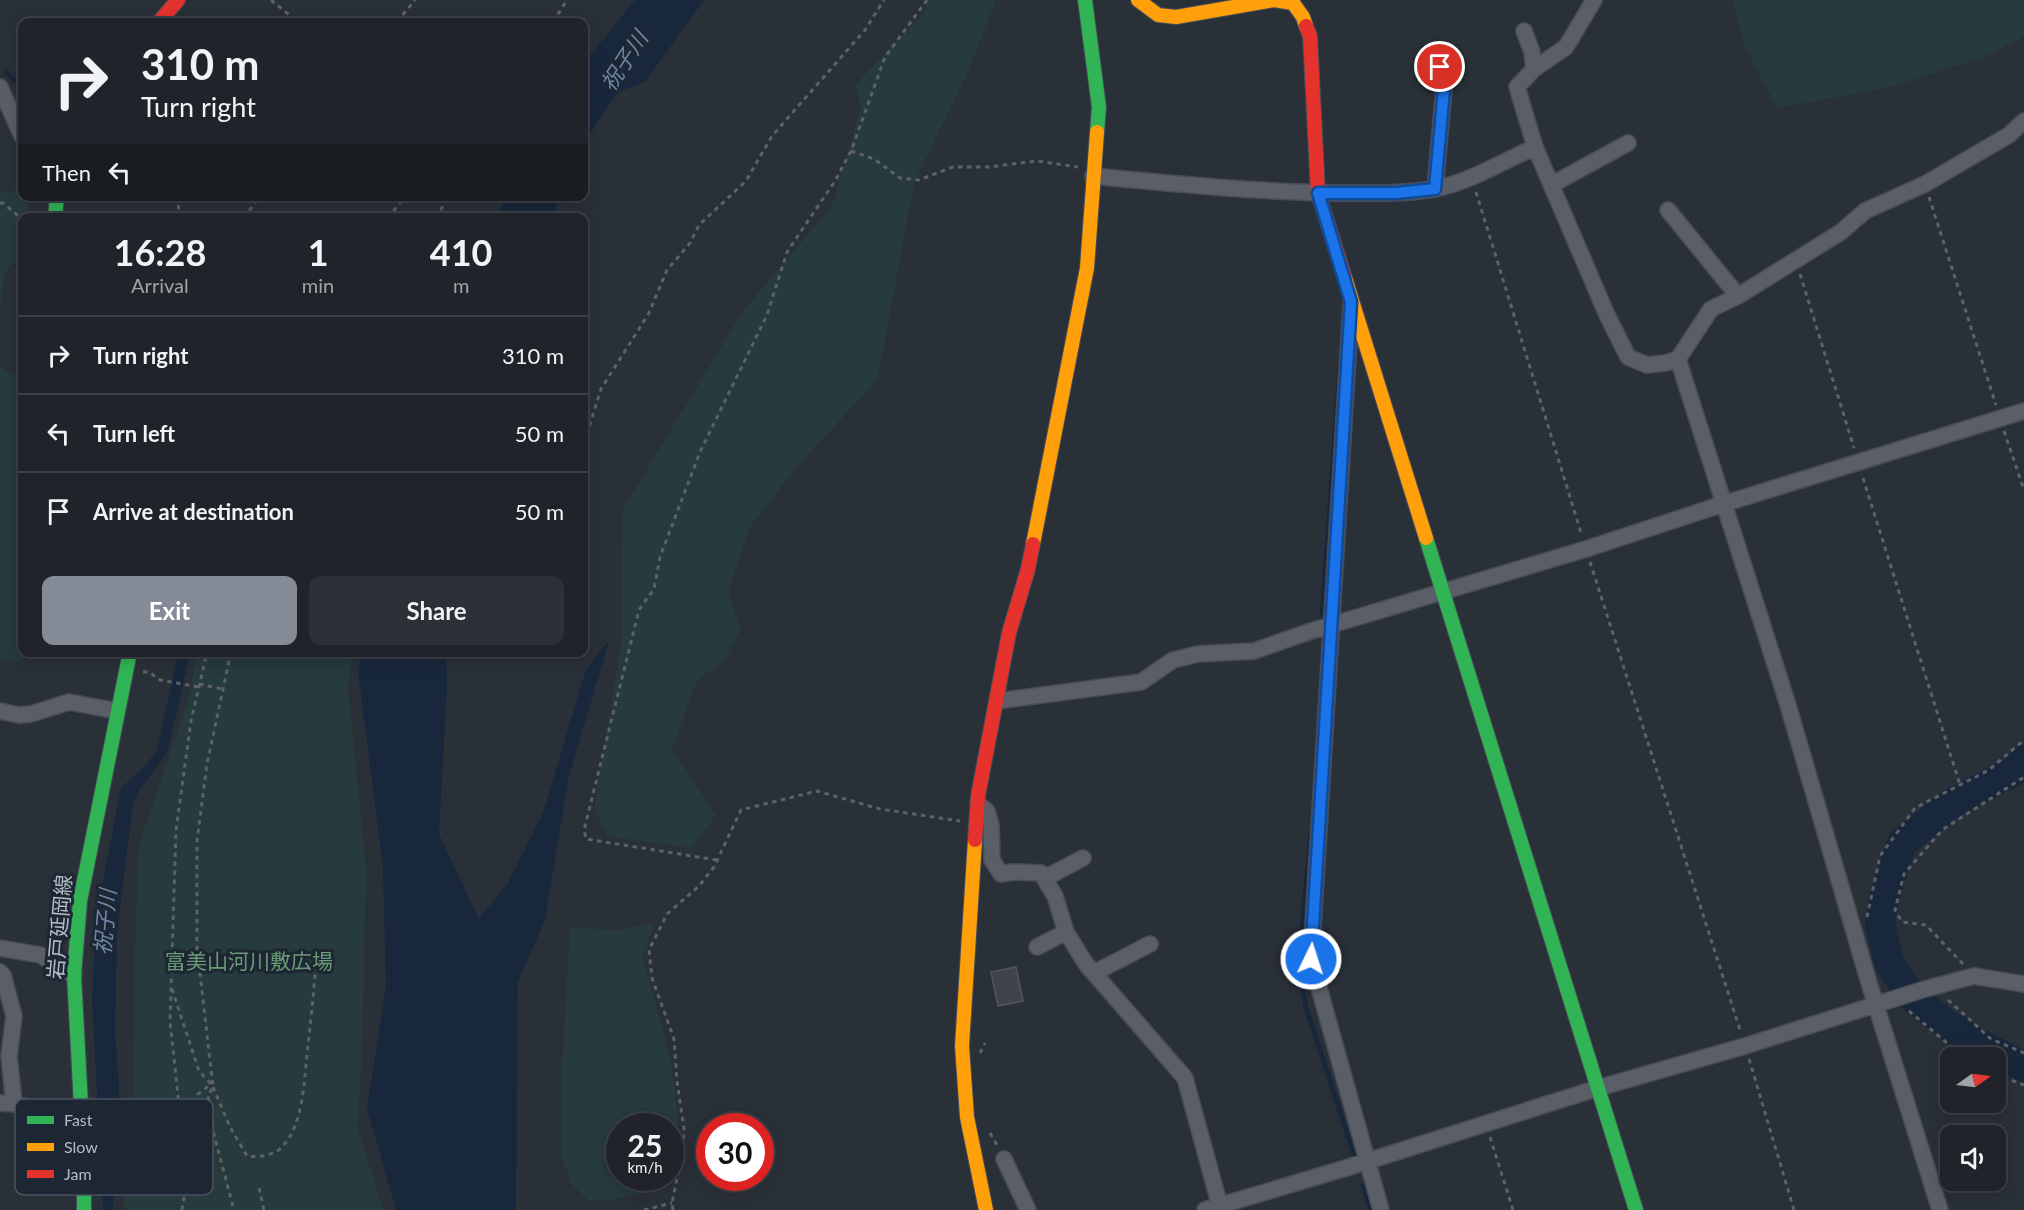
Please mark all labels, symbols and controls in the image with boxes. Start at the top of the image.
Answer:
water label: 祝子川 [594,24,654,96]
text: 310 m [141,39,259,89]
pin [1414,41,1465,92]
icon: right [42,42,120,120]
icon: arrive [1423,50,1456,83]
text: Turn right [141,90,256,123]
icon: left [103,156,136,189]
text: Then [42,159,91,186]
text: 16:28 [114,230,206,274]
text: 1 [308,230,329,274]
text: 410 [430,230,492,274]
text: Arrival [131,273,189,297]
text: min [302,273,334,297]
text: m [453,273,469,297]
icon: right [42,339,75,372]
text: Turn right [93,342,188,369]
text: 310 m [502,342,564,369]
icon: left [42,417,75,450]
text: Turn left [93,420,175,447]
text: 50 m [515,420,564,447]
icon: arrive [42,495,75,528]
text: Arrive at destination [93,498,294,525]
text: 50 m [515,498,564,525]
button: Exit [42,576,297,645]
button: Share [309,576,564,645]
street label: 岩戸延岡線 [41,873,76,980]
water label: 祝子川 [88,886,121,956]
position arrow [1279,927,1343,991]
park label: 富美山河川敷広場 [165,948,333,973]
north arrow [1940,1047,2006,1113]
map controls [1940,1047,2006,1191]
legend [15,1099,213,1195]
text: Fast [64,1110,93,1129]
speed limit sign: 30 [696,1113,774,1191]
button: sound [1940,1125,2006,1191]
text: 25 [628,1127,662,1163]
text: Slow [64,1137,98,1156]
text: km/h [627,1158,663,1176]
text: Jam [64,1164,92,1183]

